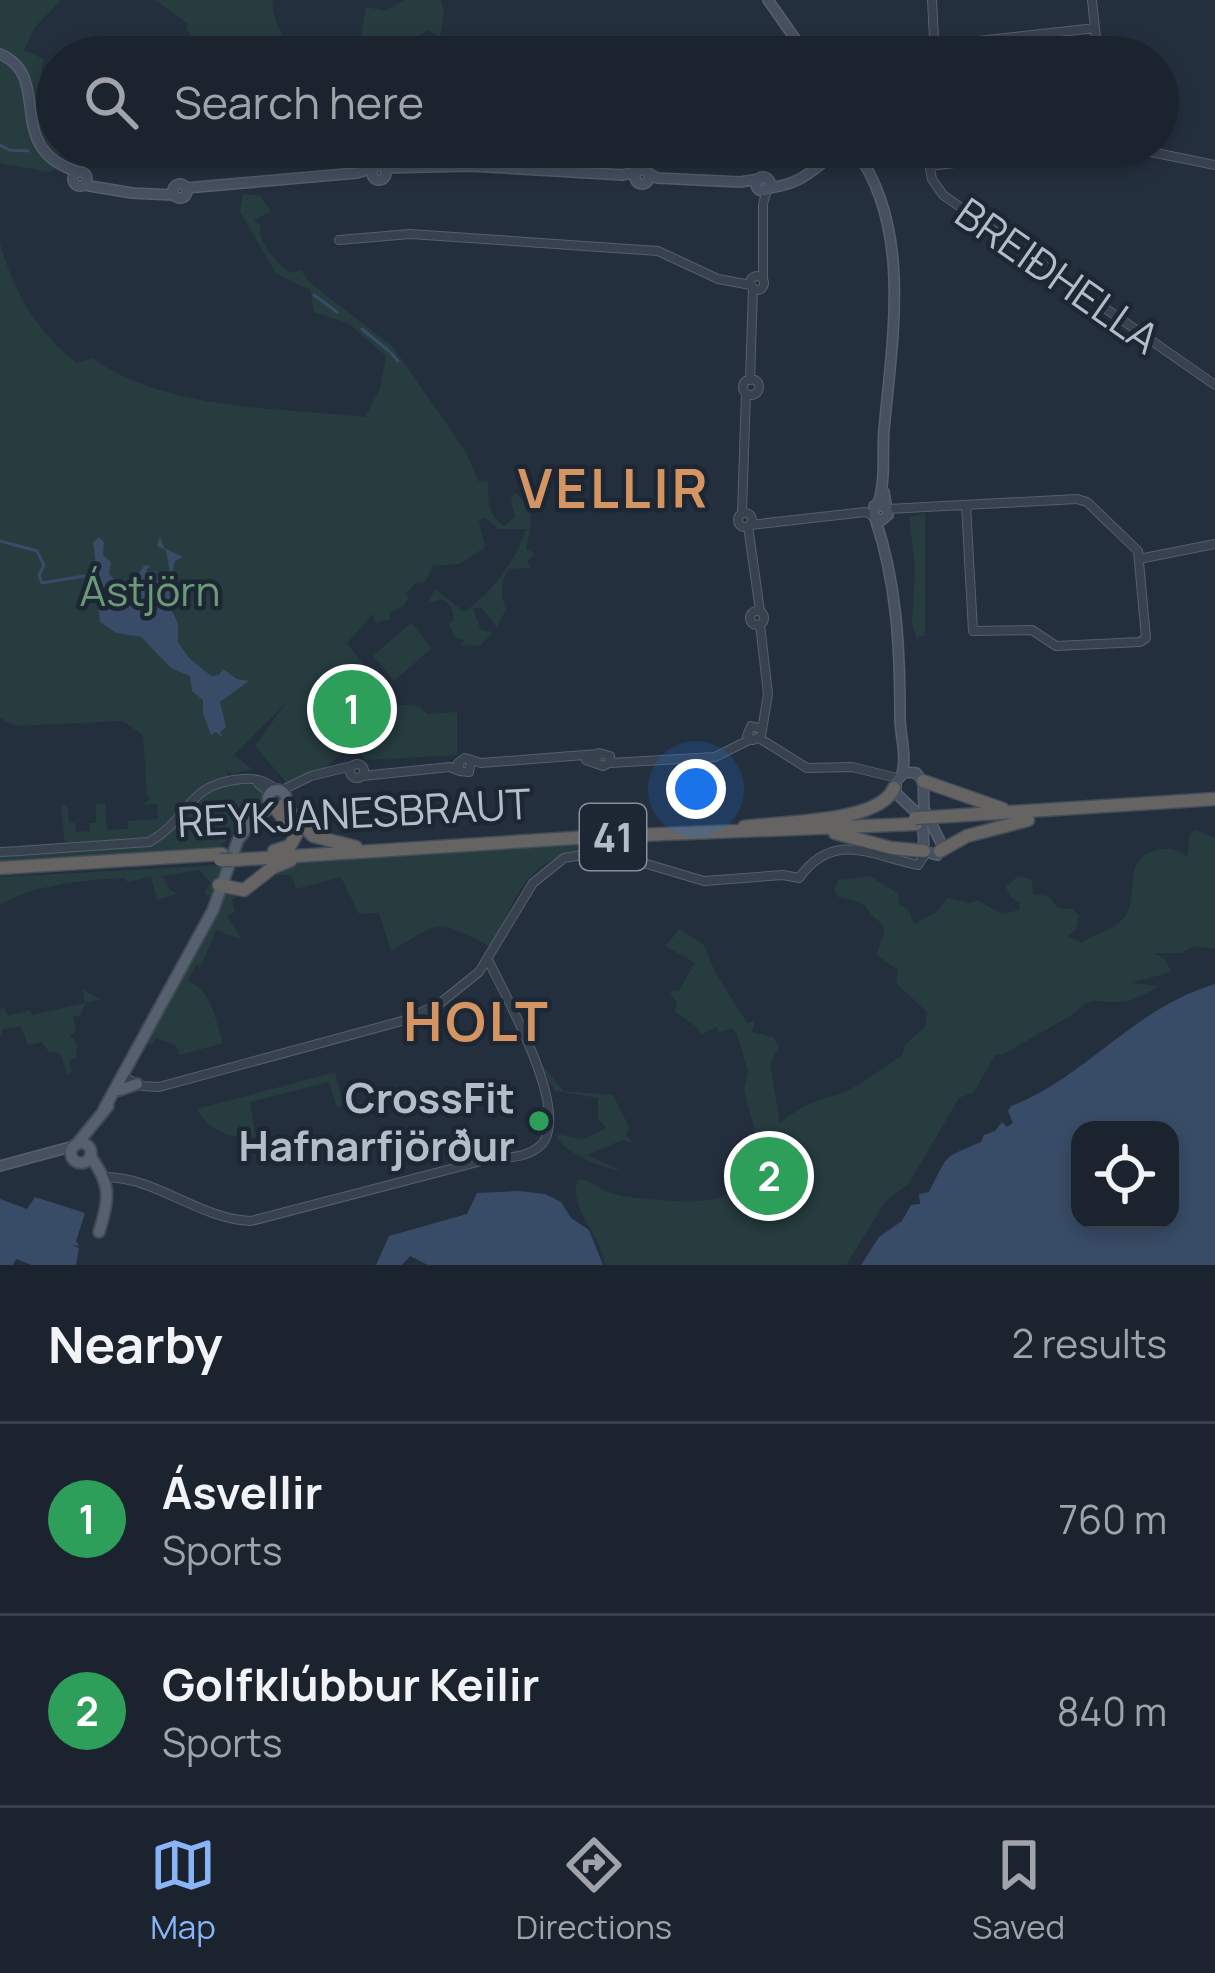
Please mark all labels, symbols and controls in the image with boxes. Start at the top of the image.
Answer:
search box [36,36,1179,168]
icon: search [78,69,144,135]
text: Search here [174,71,424,133]
street label: BREIÐHELLA [945,184,1171,366]
district label: VELLIR [518,450,710,524]
park label: Ástjörn [80,561,220,619]
pin: 1 [313,664,391,754]
your location [666,759,726,819]
street label: REYKJANESBRAUT [176,774,532,850]
road number: 41 [580,804,646,870]
district label: HOLT [403,983,551,1057]
place label: CrossFit Hafnarfjörður [239,1068,515,1174]
marker: CrossFit Hafnarfjörður [526,1108,552,1134]
map controls [1071,1121,1179,1229]
button: locate [1071,1121,1179,1229]
pin: 2 [730,1131,808,1221]
text: Nearby [48,1309,223,1378]
text: 2 results [1012,1316,1167,1370]
text: Ásvellir [162,1461,323,1523]
text: 1 [78,1492,96,1546]
text: 760 m [1059,1492,1167,1546]
text: Sports [162,1523,282,1577]
text: Golfklúbbur Keilir [162,1653,540,1715]
text: 2 [75,1684,99,1738]
text: 840 m [1057,1684,1167,1738]
text: Sports [162,1715,282,1769]
tab: Map [150,1832,216,1949]
tab: Directions [516,1832,672,1949]
tab: Saved [972,1832,1065,1949]

